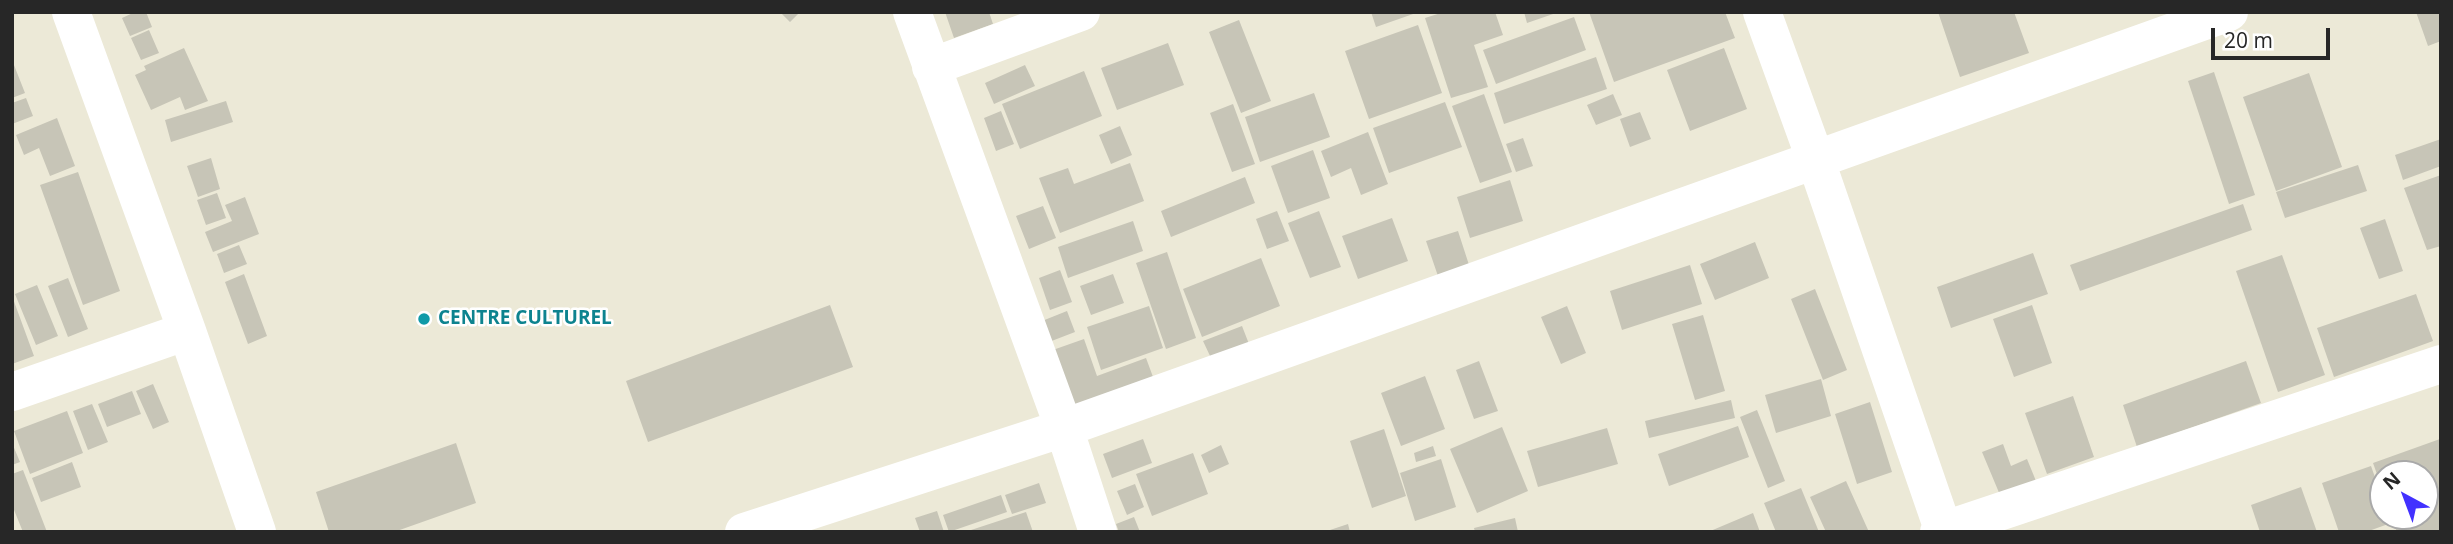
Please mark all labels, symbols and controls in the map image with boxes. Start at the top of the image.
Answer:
scale bar [2215,14,2334,58]
text: 20 m [2224,26,2273,54]
place label: CENTRE CULTUREL [438,308,612,330]
marker: CENTRE CULTUREL [416,311,432,327]
north arrow [2369,460,2439,530]
text: N [2377,466,2406,496]

